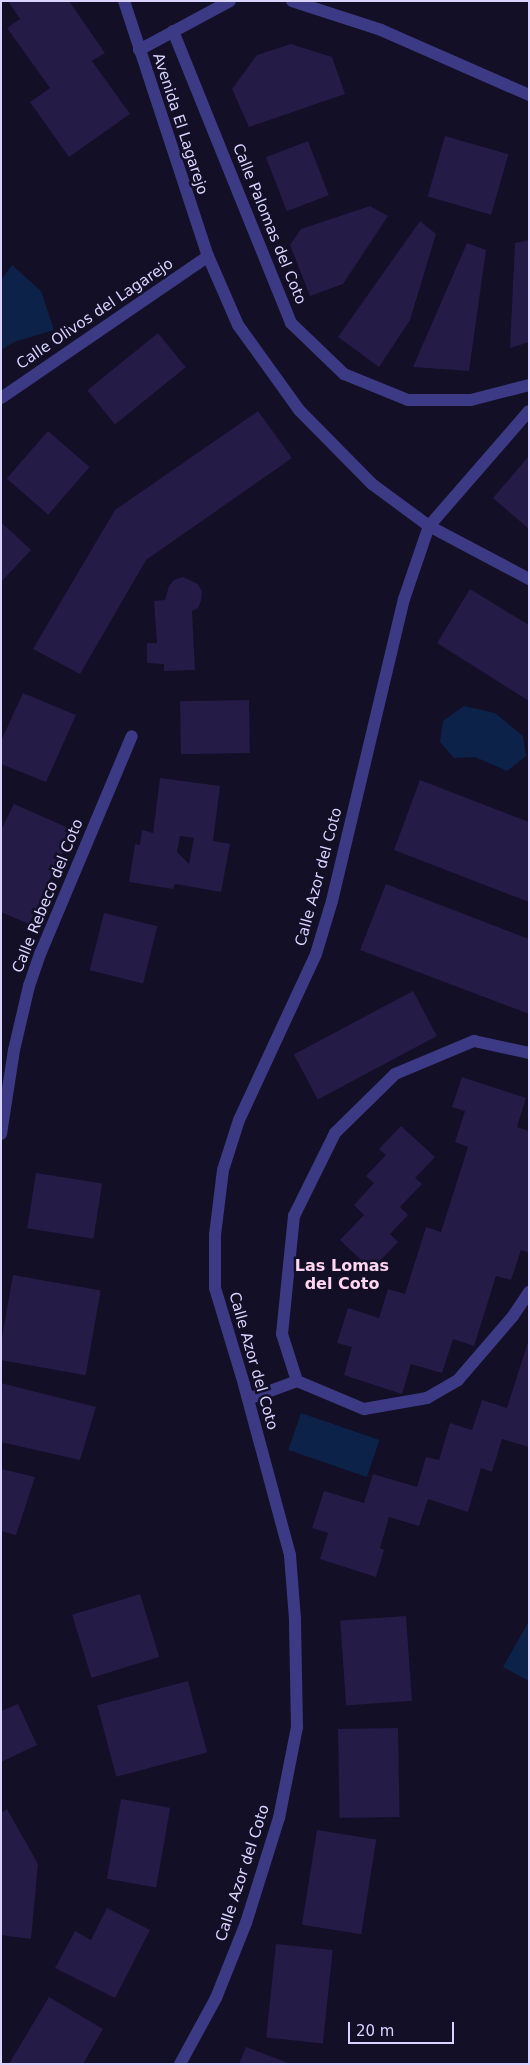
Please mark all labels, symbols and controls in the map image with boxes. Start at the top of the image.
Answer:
street label: Avenida El Lagarejo [149,51,211,197]
street label: Calle Palomas del Coto [228,141,310,307]
street label: Calle Olivos del Lagarejo [13,255,177,373]
street label: Calle Azor del Coto [292,806,346,948]
street label: Calle Rebeco del Coto [9,816,87,976]
district label: Las Lomas del Coto [295,1256,389,1294]
street label: Calle Azor del Coto [225,1290,281,1432]
street label: Calle Azor del Coto [212,1802,274,1944]
scale bar [350,2012,456,2044]
text: 20 m [356,2022,394,2040]

